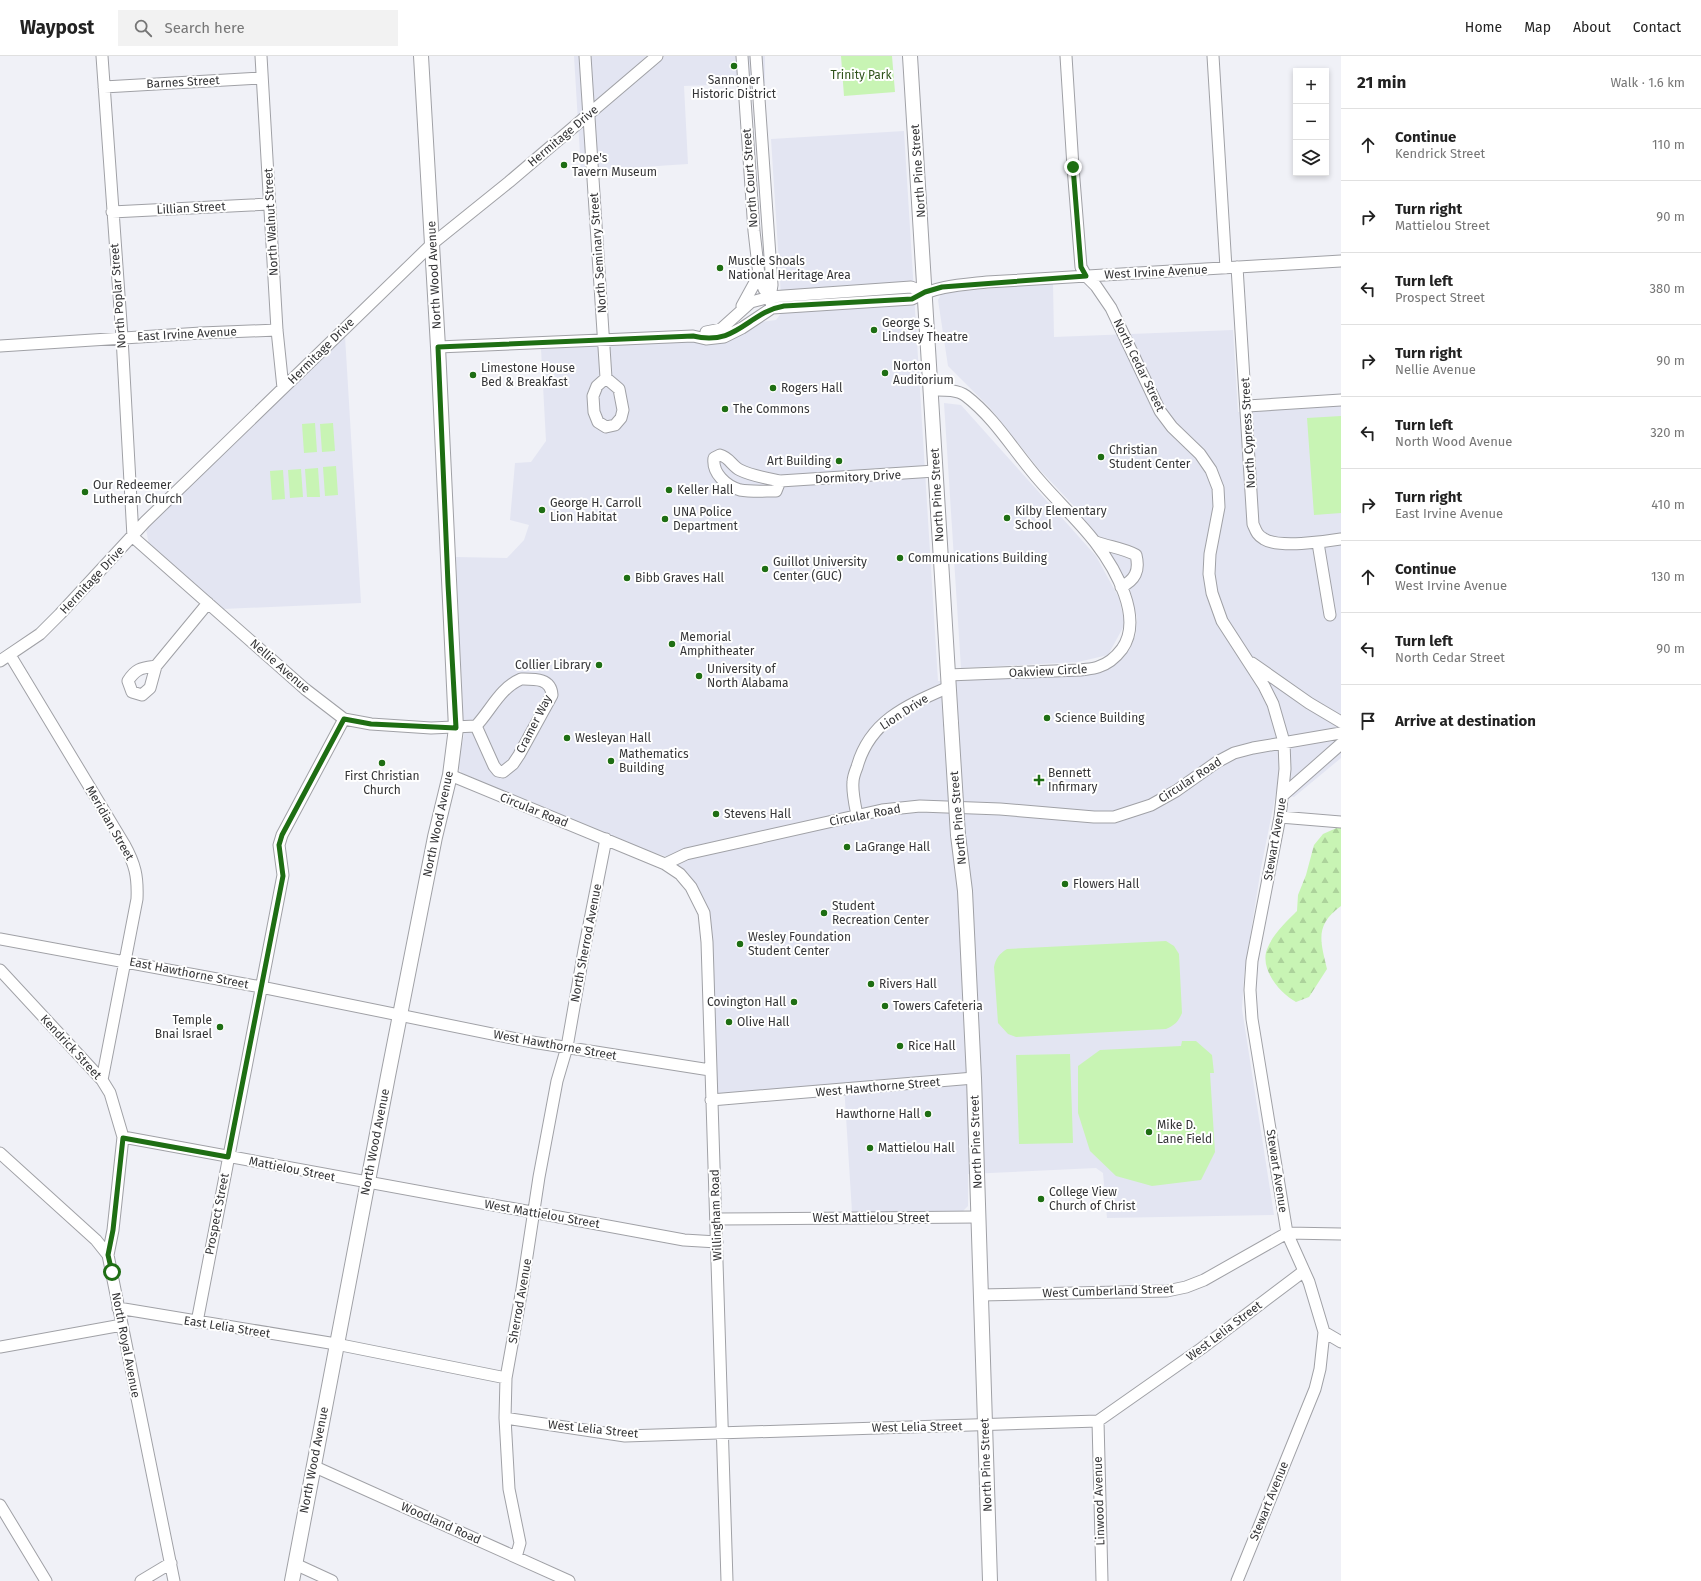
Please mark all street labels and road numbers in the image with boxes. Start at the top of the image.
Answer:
street label: Barnes Street [146,73,221,91]
street label: Hermitage Drive [525,102,601,170]
street label: North Pine Street [908,123,928,218]
street label: North Court Street [739,127,760,228]
street label: North Walnut Street [261,167,281,276]
street label: North Seminary Street [587,192,609,314]
street label: Lillian Street [156,199,227,217]
street label: North Wood Avenue [424,221,444,329]
street label: North Poplar Street [107,242,129,349]
street label: West Irvine Avenue [1104,262,1208,282]
street label: Hermitage Drive [285,315,357,387]
street label: North Cedar Street [1110,316,1168,414]
street label: East Irvine Avenue [137,324,237,344]
street label: North Cypress Street [1238,376,1258,489]
street label: North Pine Street [928,447,946,542]
street label: Dormitory Drive [815,468,901,486]
street label: Hermitage Drive [57,543,127,617]
street label: Nellie Avenue [247,636,313,696]
street label: Oakview Circle [1008,662,1088,680]
street label: Lion Drive [877,691,931,733]
street label: Cramer Way [513,692,555,756]
street label: Circular Road [1156,754,1224,806]
street label: North Wood Avenue [420,770,456,878]
street label: North Pine Street [947,770,969,865]
street label: Meridian Street [83,783,137,863]
street label: Circular Road [498,790,570,830]
street label: Stewart Avenue [1261,796,1289,882]
street label: Circular Road [828,801,902,829]
street label: North Sherrod Avenue [568,882,604,1004]
street label: East Hawthorne Street [128,955,251,992]
street label: Kendrick Street [37,1012,105,1083]
street label: West Hawthorne Street [492,1027,618,1063]
street label: West Hawthorne Street [815,1075,942,1099]
street label: North Wood Avenue [358,1087,392,1197]
street label: North Pine Street [967,1094,985,1189]
street label: Stewart Avenue [1264,1128,1290,1214]
street label: Mattielou Street [248,1154,337,1184]
street label: Willingham Road [707,1169,725,1261]
street label: Prospect Street [202,1171,232,1256]
street label: West Mattielou Street [483,1197,602,1231]
street label: West Mattielou Street [812,1211,930,1225]
street label: Sherrod Avenue [506,1257,534,1345]
street label: West Cumberland Street [1042,1282,1175,1300]
street label: North Royal Avenue [109,1291,143,1399]
street label: West Lelia Street [1184,1298,1265,1364]
street label: East Lelia Street [183,1313,272,1341]
street label: North Wood Avenue [297,1405,331,1515]
street label: West Lelia Street [547,1417,640,1441]
street label: North Pine Street [977,1417,995,1512]
street label: West Lelia Street [871,1419,963,1435]
street label: Linwood Avenue [1090,1456,1108,1546]
street label: Stewart Avenue [1247,1459,1291,1543]
street label: Woodland Road [399,1499,483,1547]

